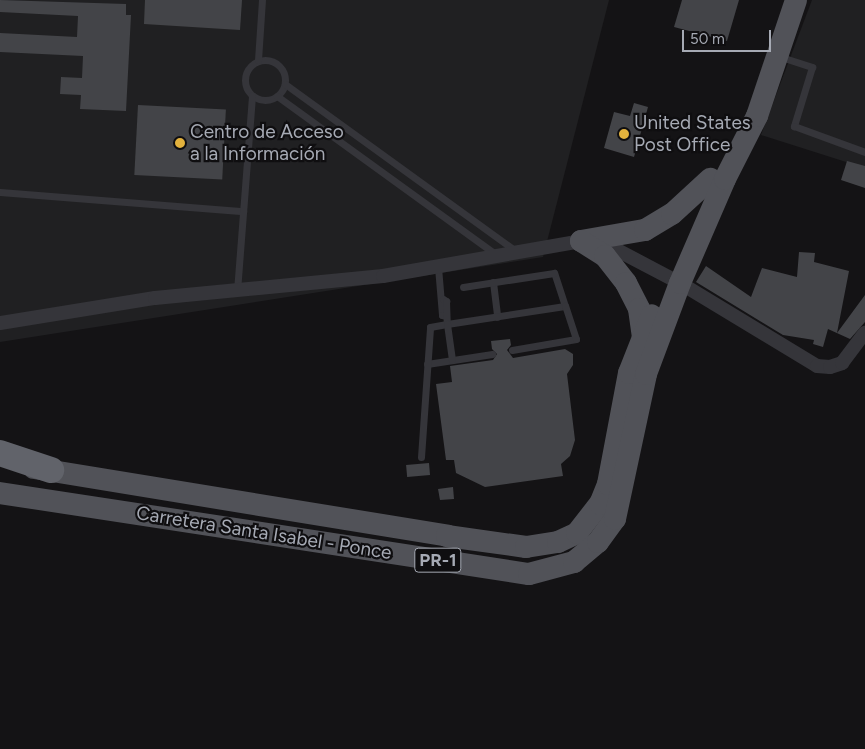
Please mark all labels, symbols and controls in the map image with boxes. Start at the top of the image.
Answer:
scale bar [685,20,774,52]
text: 50 m [690,30,725,48]
place label: United States Post Office [634,112,751,156]
place label: Centro de Acceso a la Información [190,121,344,165]
marker: United States Post Office [618,128,630,140]
marker: Centro de Acceso a la Información [174,137,186,149]
street label: Carretera Santa Isabel - Ponce [135,502,393,564]
road number: PR-1 [414,544,462,576]

